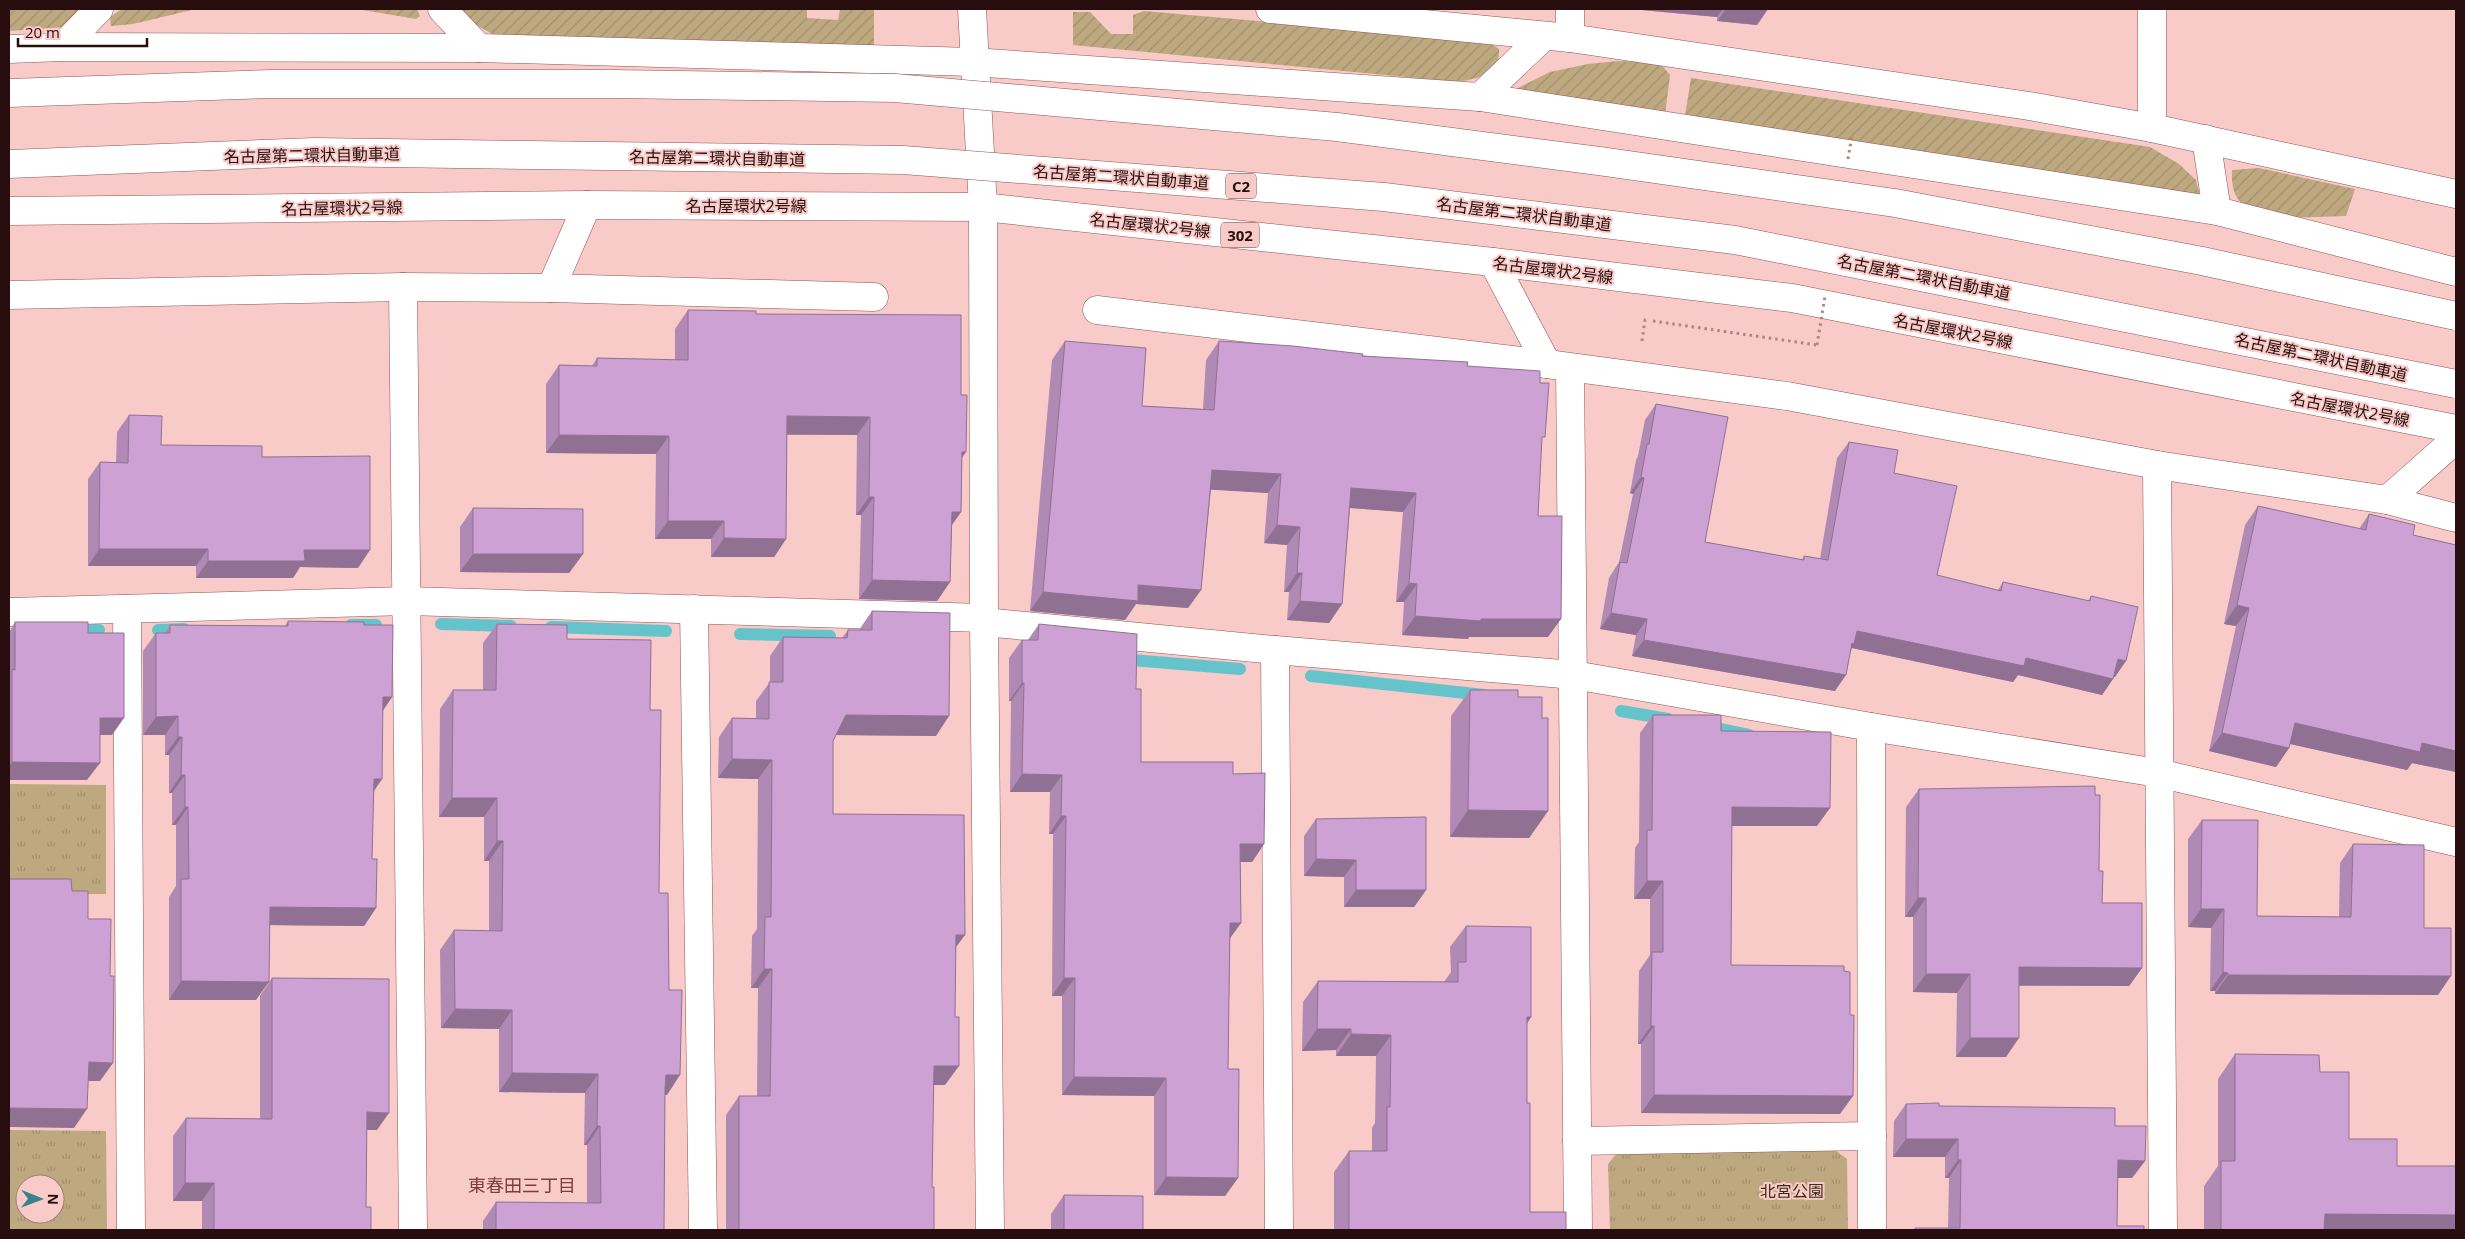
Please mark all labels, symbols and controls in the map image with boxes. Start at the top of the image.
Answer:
scale bar [18,15,146,47]
text: 20 m [25,22,60,42]
street label: 名古屋第二環状自動車道 [224,142,400,168]
street label: 名古屋第二環状自動車道 [629,145,805,171]
street label: 名古屋第二環状自動車道 [1032,160,1210,194]
road number: C2 [1226,174,1256,198]
street label: 名古屋第二環状自動車道 [1435,192,1613,236]
street label: 名古屋環状2号線 [685,195,807,217]
street label: 名古屋環状2号線 [281,196,403,220]
street label: 名古屋環状2号線 [1089,208,1211,242]
road number: 302 [1221,222,1259,248]
street label: 名古屋第二環状自動車道 [1836,249,2012,305]
street label: 名古屋環状2号線 [1492,252,1614,288]
street label: 名古屋環状2号線 [1891,309,2015,353]
street label: 名古屋第二環状自動車道 [2233,328,2409,386]
street label: 名古屋環状2号線 [2288,387,2412,431]
district label: 東春田三丁目 [468,1173,576,1197]
north arrow [15,1174,65,1224]
park label: 北宮公園 [1760,1180,1824,1202]
text: N [44,1193,63,1205]

